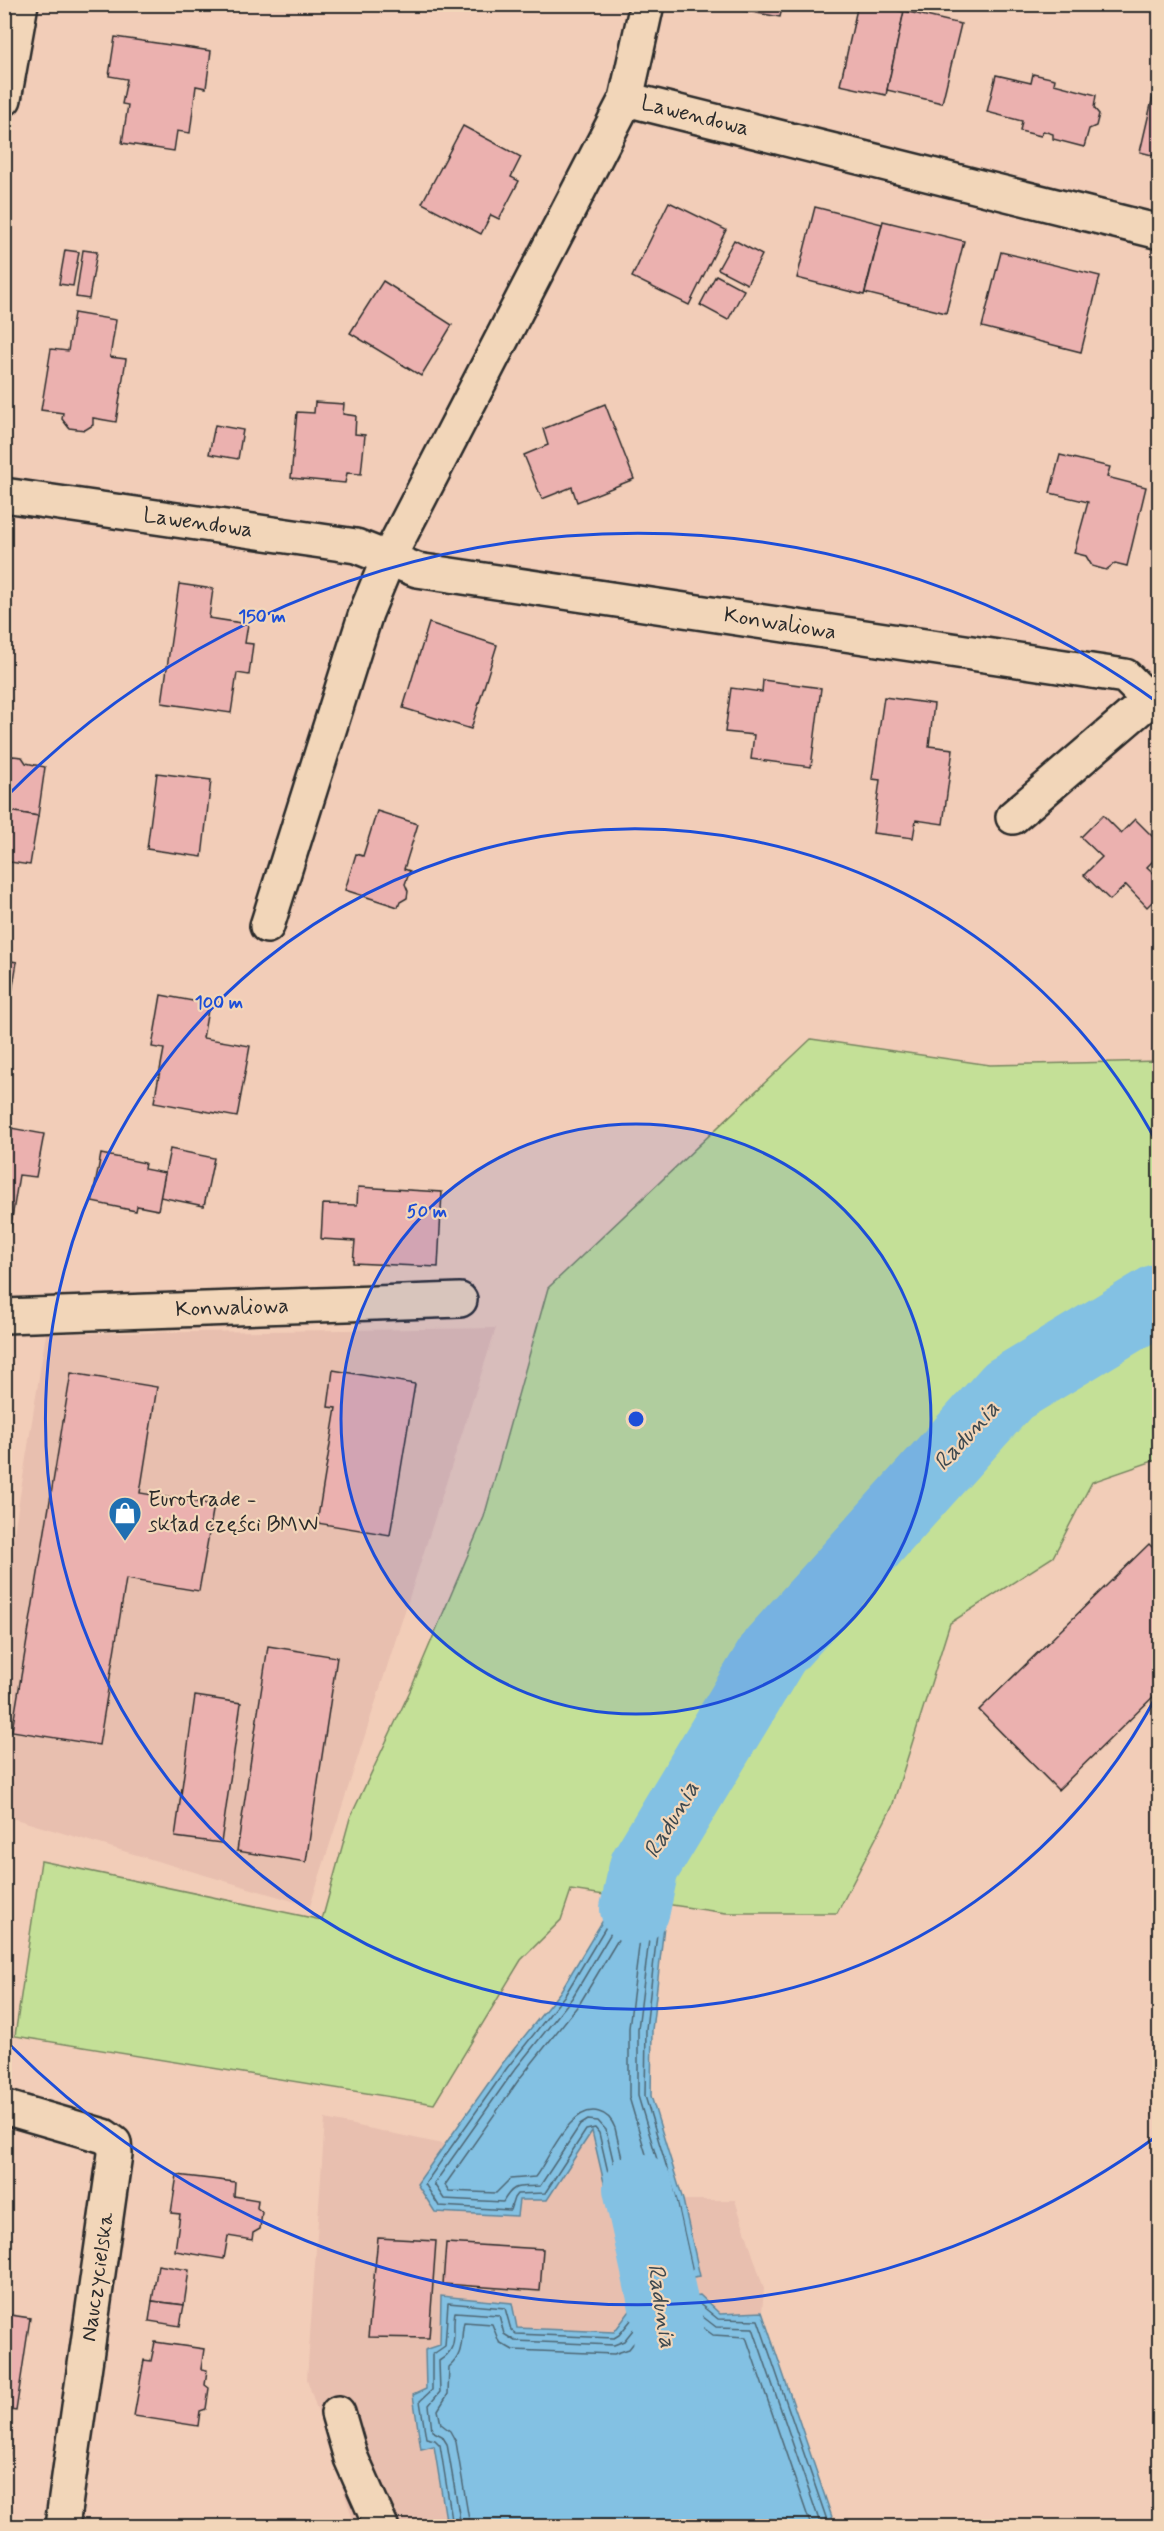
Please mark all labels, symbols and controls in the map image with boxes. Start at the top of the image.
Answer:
street label: Lawendowa [638,89,752,143]
street label: Lawendowa [141,501,255,545]
street label: Konwaliowa [722,601,838,647]
text: 150 m [238,605,286,629]
text: 100 m [195,991,243,1015]
text: 50 m [407,1200,447,1224]
street label: Konwaliowa [175,1292,289,1324]
water label: Radunia [927,1394,1007,1478]
centre of rings [626,1409,646,1429]
place label: Eurotrade - skład części BMW [148,1486,318,1539]
shop icon: Eurotrade - skład części BMW [107,1495,143,1542]
water label: Radunia [637,1776,707,1864]
street label: Nauczycielska [75,2210,121,2343]
water label: Radunia [639,2262,683,2350]

